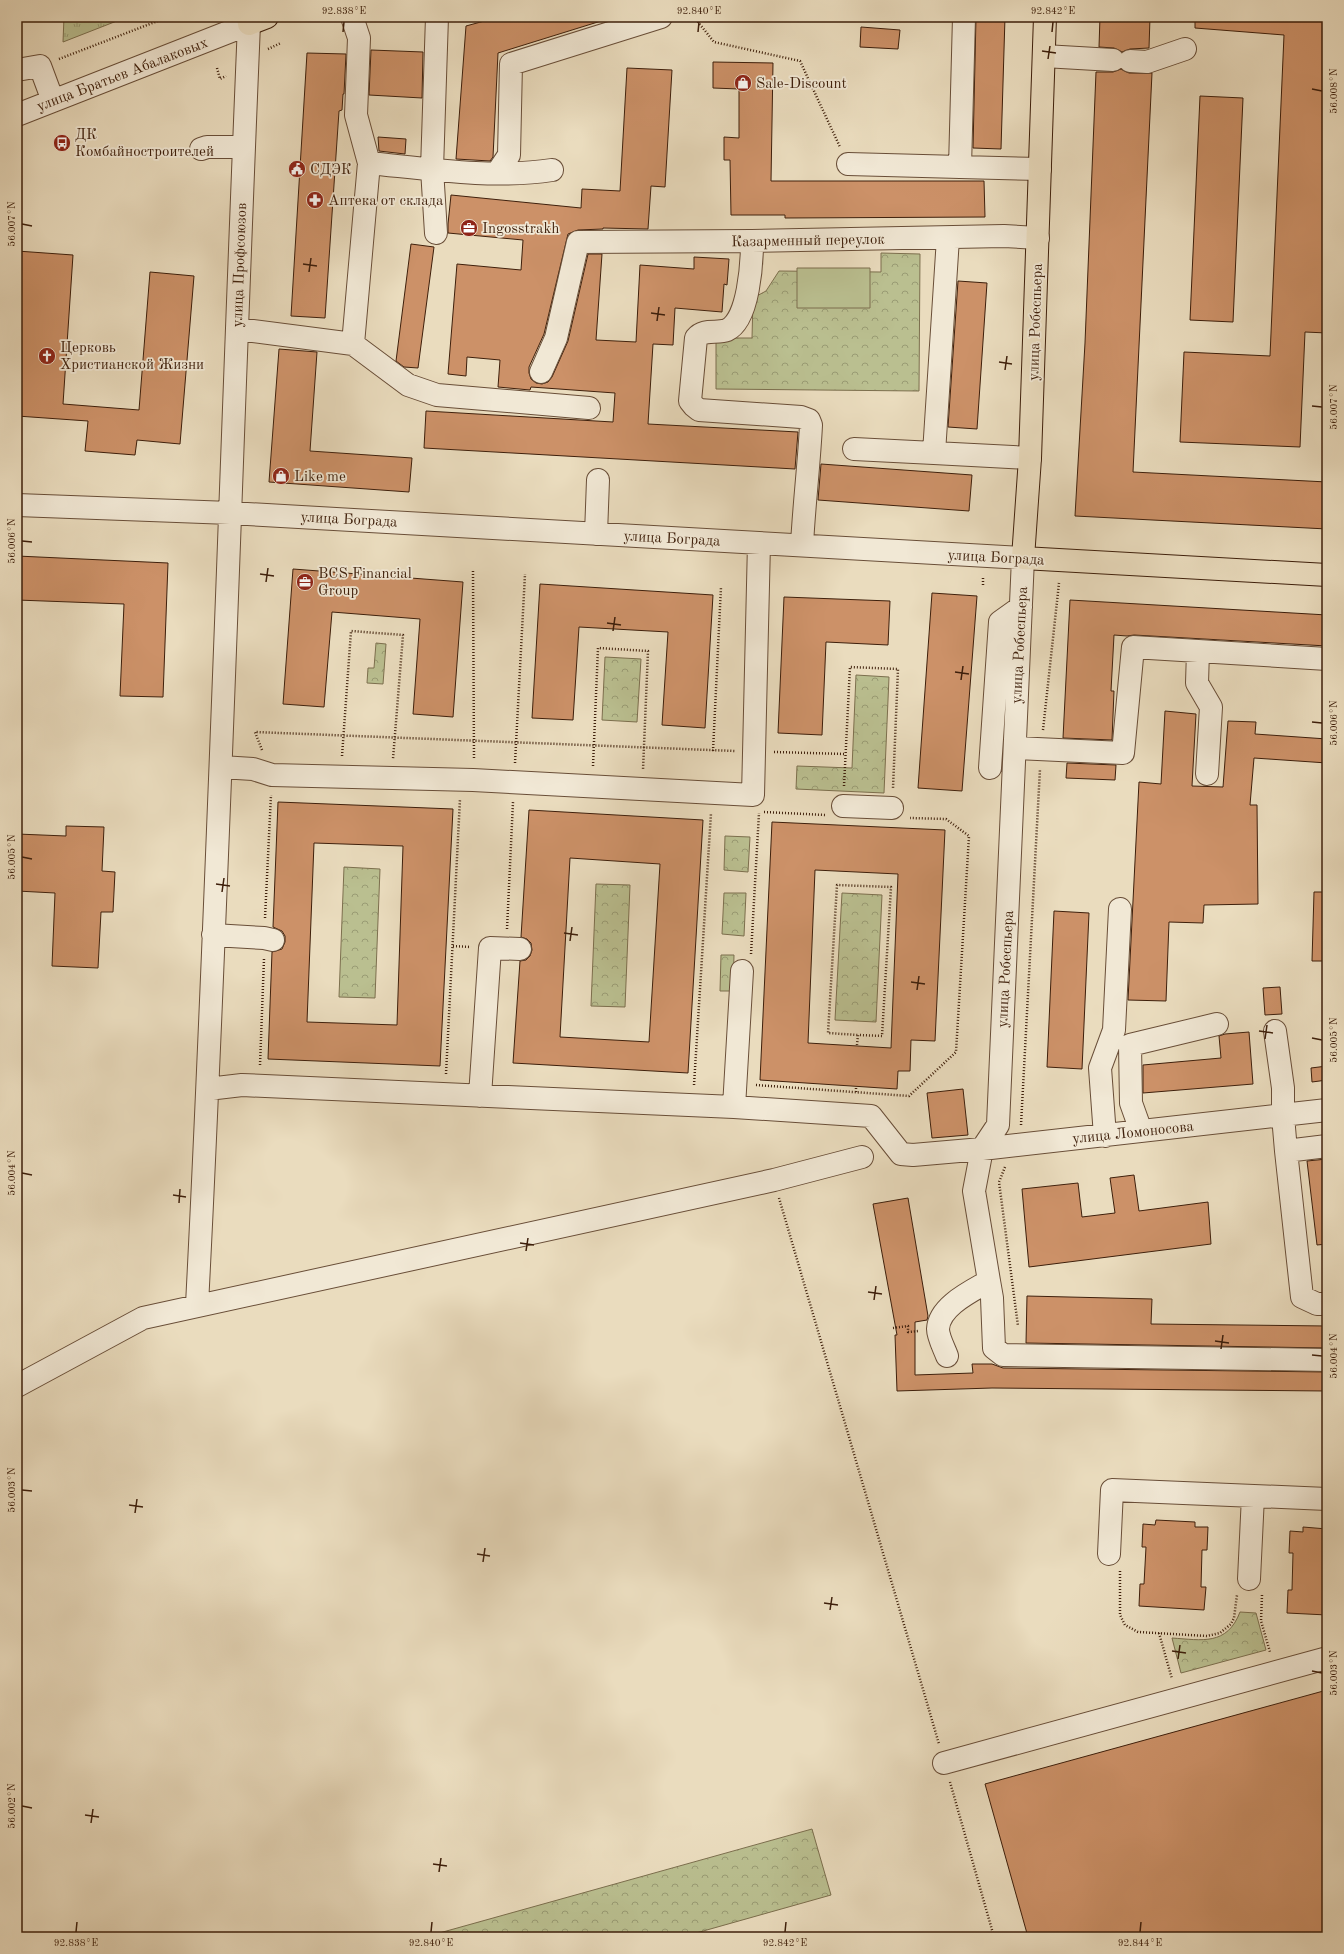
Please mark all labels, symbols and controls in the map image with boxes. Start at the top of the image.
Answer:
text: 92.838°E [322,6,366,16]
text: 92.840°E [677,6,721,16]
text: 92.842°E [1031,6,1075,16]
street label: улица Братьев Абалаковых [35,36,210,115]
text: 56.008°N [1329,68,1339,114]
shop icon: Sale-Discount [733,73,753,93]
place label: Sale-Discount [756,77,847,92]
place label: ДК Комбайностроителей [75,128,214,160]
bus stop icon: ДК Комбайностроителей [52,133,72,153]
public building icon: СДЭК [287,159,307,179]
place label: СДЭК [310,163,352,178]
pharmacy icon: Аптека от склада [305,190,325,210]
place label: Аптека от склада [328,194,444,209]
text: 56.007°N [7,201,17,247]
street label: улица Профсоюзов [231,203,250,328]
office icon: Ingosstrakh [459,218,479,238]
place label: Ingosstrakh [482,222,559,237]
street label: Казарменный переулок [731,233,885,250]
street label: улица Робеспьера [1027,262,1046,381]
place label: Церковь Христианской Жизни [60,341,204,373]
church icon: Церковь Христианской Жизни [37,346,57,366]
text: 56.007°N [1329,384,1339,430]
shop icon: Like me [271,466,291,486]
place label: Like me [294,470,346,485]
street label: улица Бограда [300,510,398,531]
text: 56.006°N [7,518,17,564]
street label: улица Бограда [623,529,721,550]
street label: улица Бограда [947,548,1045,569]
place label: BCS Financial Group [318,567,412,599]
office icon: BCS Financial Group [295,572,315,592]
street label: улица Робеспьера [1010,585,1031,704]
text: 56.006°N [1329,700,1339,746]
text: 56.005°N [7,834,17,880]
street label: улица Робеспьера [996,909,1017,1028]
text: 56.005°N [1329,1017,1339,1063]
street label: улица Ломоносова [1072,1120,1195,1147]
text: 56.004°N [7,1150,17,1196]
text: 56.004°N [1329,1333,1339,1379]
text: 56.003°N [7,1467,17,1513]
text: 56.003°N [1329,1650,1339,1696]
text: 56.002°N [7,1783,17,1829]
text: 92.838°E [54,1938,98,1948]
text: 92.840°E [409,1938,453,1948]
text: 92.842°E [763,1938,807,1948]
text: 92.844°E [1118,1938,1162,1948]

